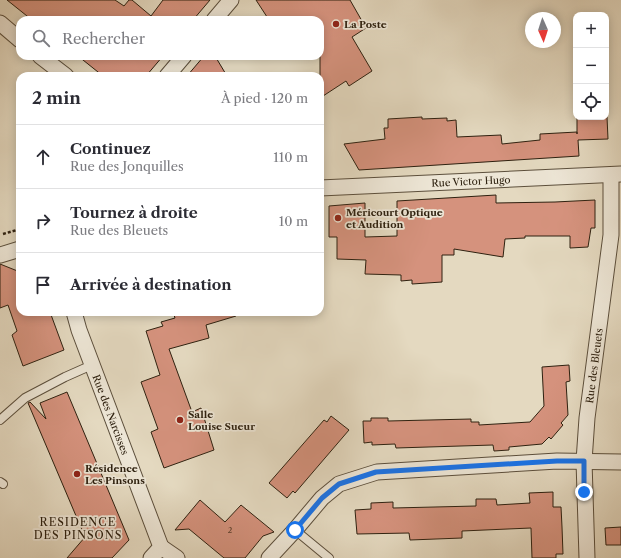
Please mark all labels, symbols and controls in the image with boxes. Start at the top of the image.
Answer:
north arrow [525,12,561,48]
map controls [573,12,609,120]
button: + [573,12,609,48]
search box [16,16,324,60]
place label: La Poste [344,18,387,31]
marker: La Poste [331,19,341,29]
icon: search [30,27,52,49]
text: Rechercher [62,29,145,48]
button: − [573,48,609,84]
button: locate [573,84,609,120]
text: 2 min [32,88,81,108]
text: À pied · 120 m [221,90,308,106]
text: Continuez [70,139,151,158]
icon: ahead [32,146,54,168]
text: 110 m [273,149,308,165]
text: Rue des Jonquilles [70,158,184,174]
street label: Rue Victor Hugo [431,173,511,189]
text: Tournez à droite [70,203,198,222]
place label: Méricourt Optique et Audition [346,206,443,231]
icon: right [32,210,54,232]
text: 10 m [279,213,308,229]
marker: Méricourt Optique et Audition [333,213,343,223]
text: Rue des Bleuets [70,222,168,238]
icon: arrive [32,274,54,296]
text: Arrivée à destination [70,275,232,294]
street label: Rue des Bleuets [583,327,605,404]
street label: Rue des Narcisses [90,372,132,456]
place label: Salle Louise Sueur [188,408,255,433]
marker: Salle Louise Sueur [175,415,185,425]
place label: Résidence Les Pinsons [85,462,145,487]
marker: Résidence Les Pinsons [72,469,82,479]
route end [575,483,593,501]
district label: RESIDENCE DES PINSONS [34,515,122,542]
route start [286,521,304,539]
house number: 2 [228,525,233,535]

